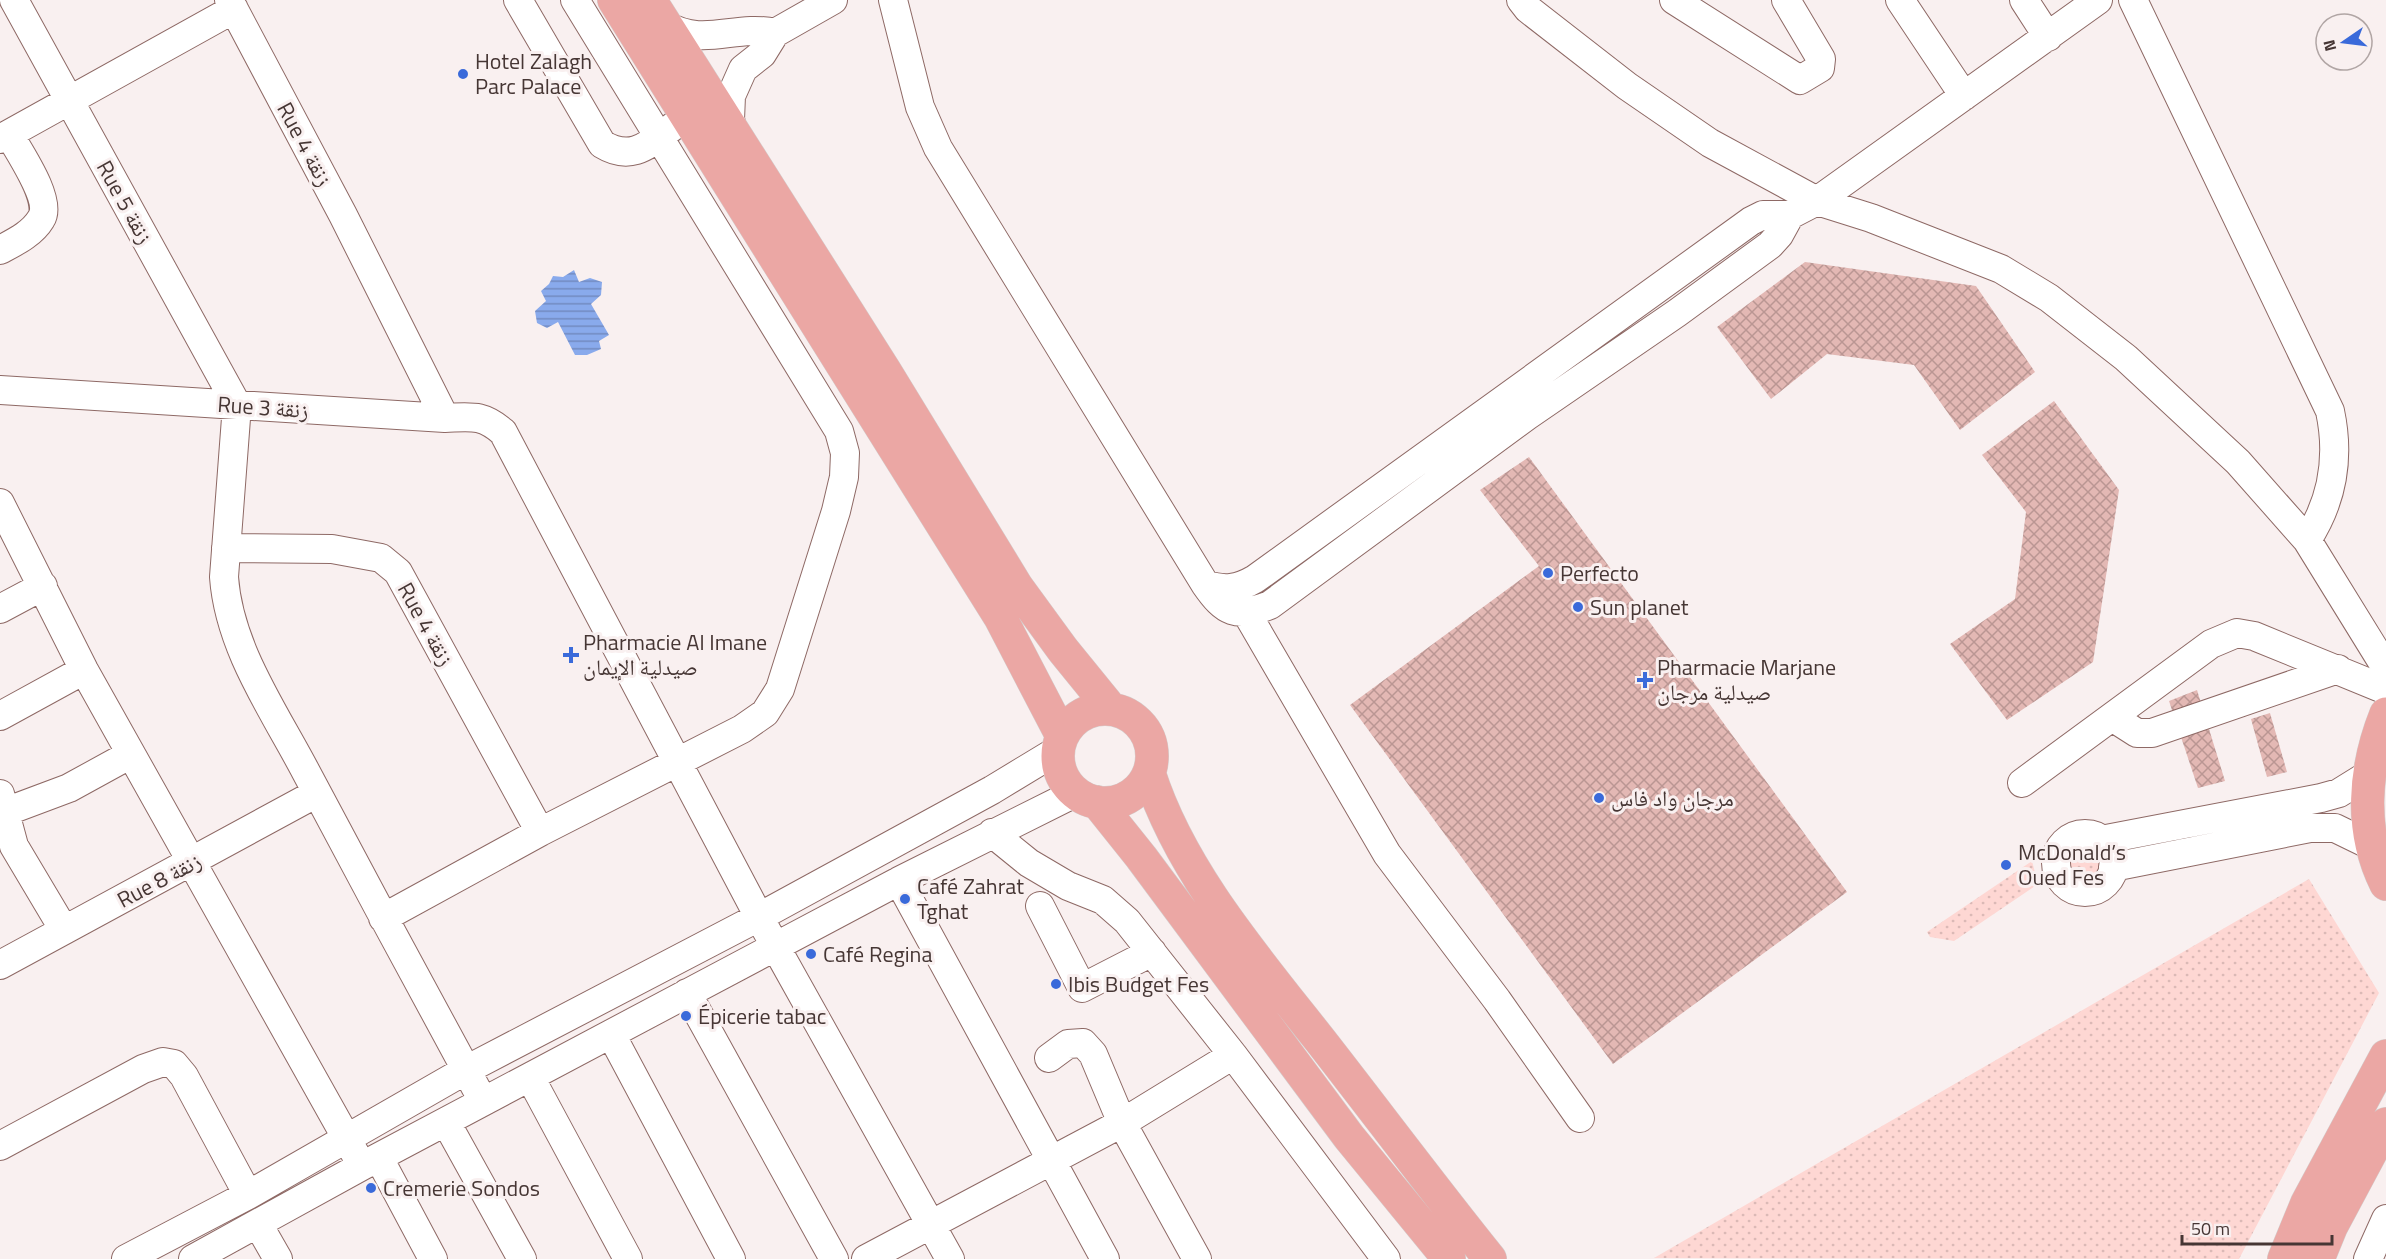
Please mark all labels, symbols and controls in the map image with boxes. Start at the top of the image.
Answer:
north arrow [2314,12,2374,72]
text: N [2316,37,2342,54]
place label: Hotel Zalagh Parc Palace [475,44,592,103]
marker: Hotel Zalagh Parc Palace [456,67,470,81]
street label: Rue 4 زنقة [269,96,341,192]
street label: Rue 5 زنقة [88,154,162,250]
street label: Rue 3 زنقة [216,387,310,427]
place label: Perfecto [1560,556,1639,590]
marker: Perfecto [1541,566,1555,580]
street label: Rue 4 زنقة [389,576,463,672]
place label: Sun planet [1590,590,1689,624]
marker: Sun planet [1571,600,1585,614]
place label: Pharmacie Al Imane صيدلية الإيمان [583,625,767,684]
marker: Pharmacie Al Imane صيدلية الإيمان [564,648,578,662]
place label: Pharmacie Marjane صيدلية مرجان [1657,650,1836,709]
marker: Pharmacie Marjane صيدلية مرجان [1638,673,1652,687]
place label: مرجان واد فاس [1611,781,1734,815]
marker: مرجان واد فاس [1592,791,1606,805]
place label: McDonald’s Oued Fes [2018,835,2126,894]
street label: Rue 8 زنقة [111,844,207,916]
marker: McDonald’s Oued Fes [1999,858,2013,872]
place label: Café Zahrat Tghat [917,869,1024,928]
marker: Café Zahrat Tghat [898,892,912,906]
place label: Café Regina [823,937,932,971]
marker: Café Regina [804,947,818,961]
place label: Ibis Budget Fes [1068,967,1209,1001]
marker: Ibis Budget Fes [1049,977,1063,991]
place label: Épicerie tabac [698,999,826,1033]
marker: Épicerie tabac [679,1009,693,1023]
place label: Cremerie Sondos [383,1171,540,1205]
marker: Cremerie Sondos [364,1181,378,1195]
scale bar [2182,1208,2332,1246]
text: 50 m [2191,1215,2230,1242]

